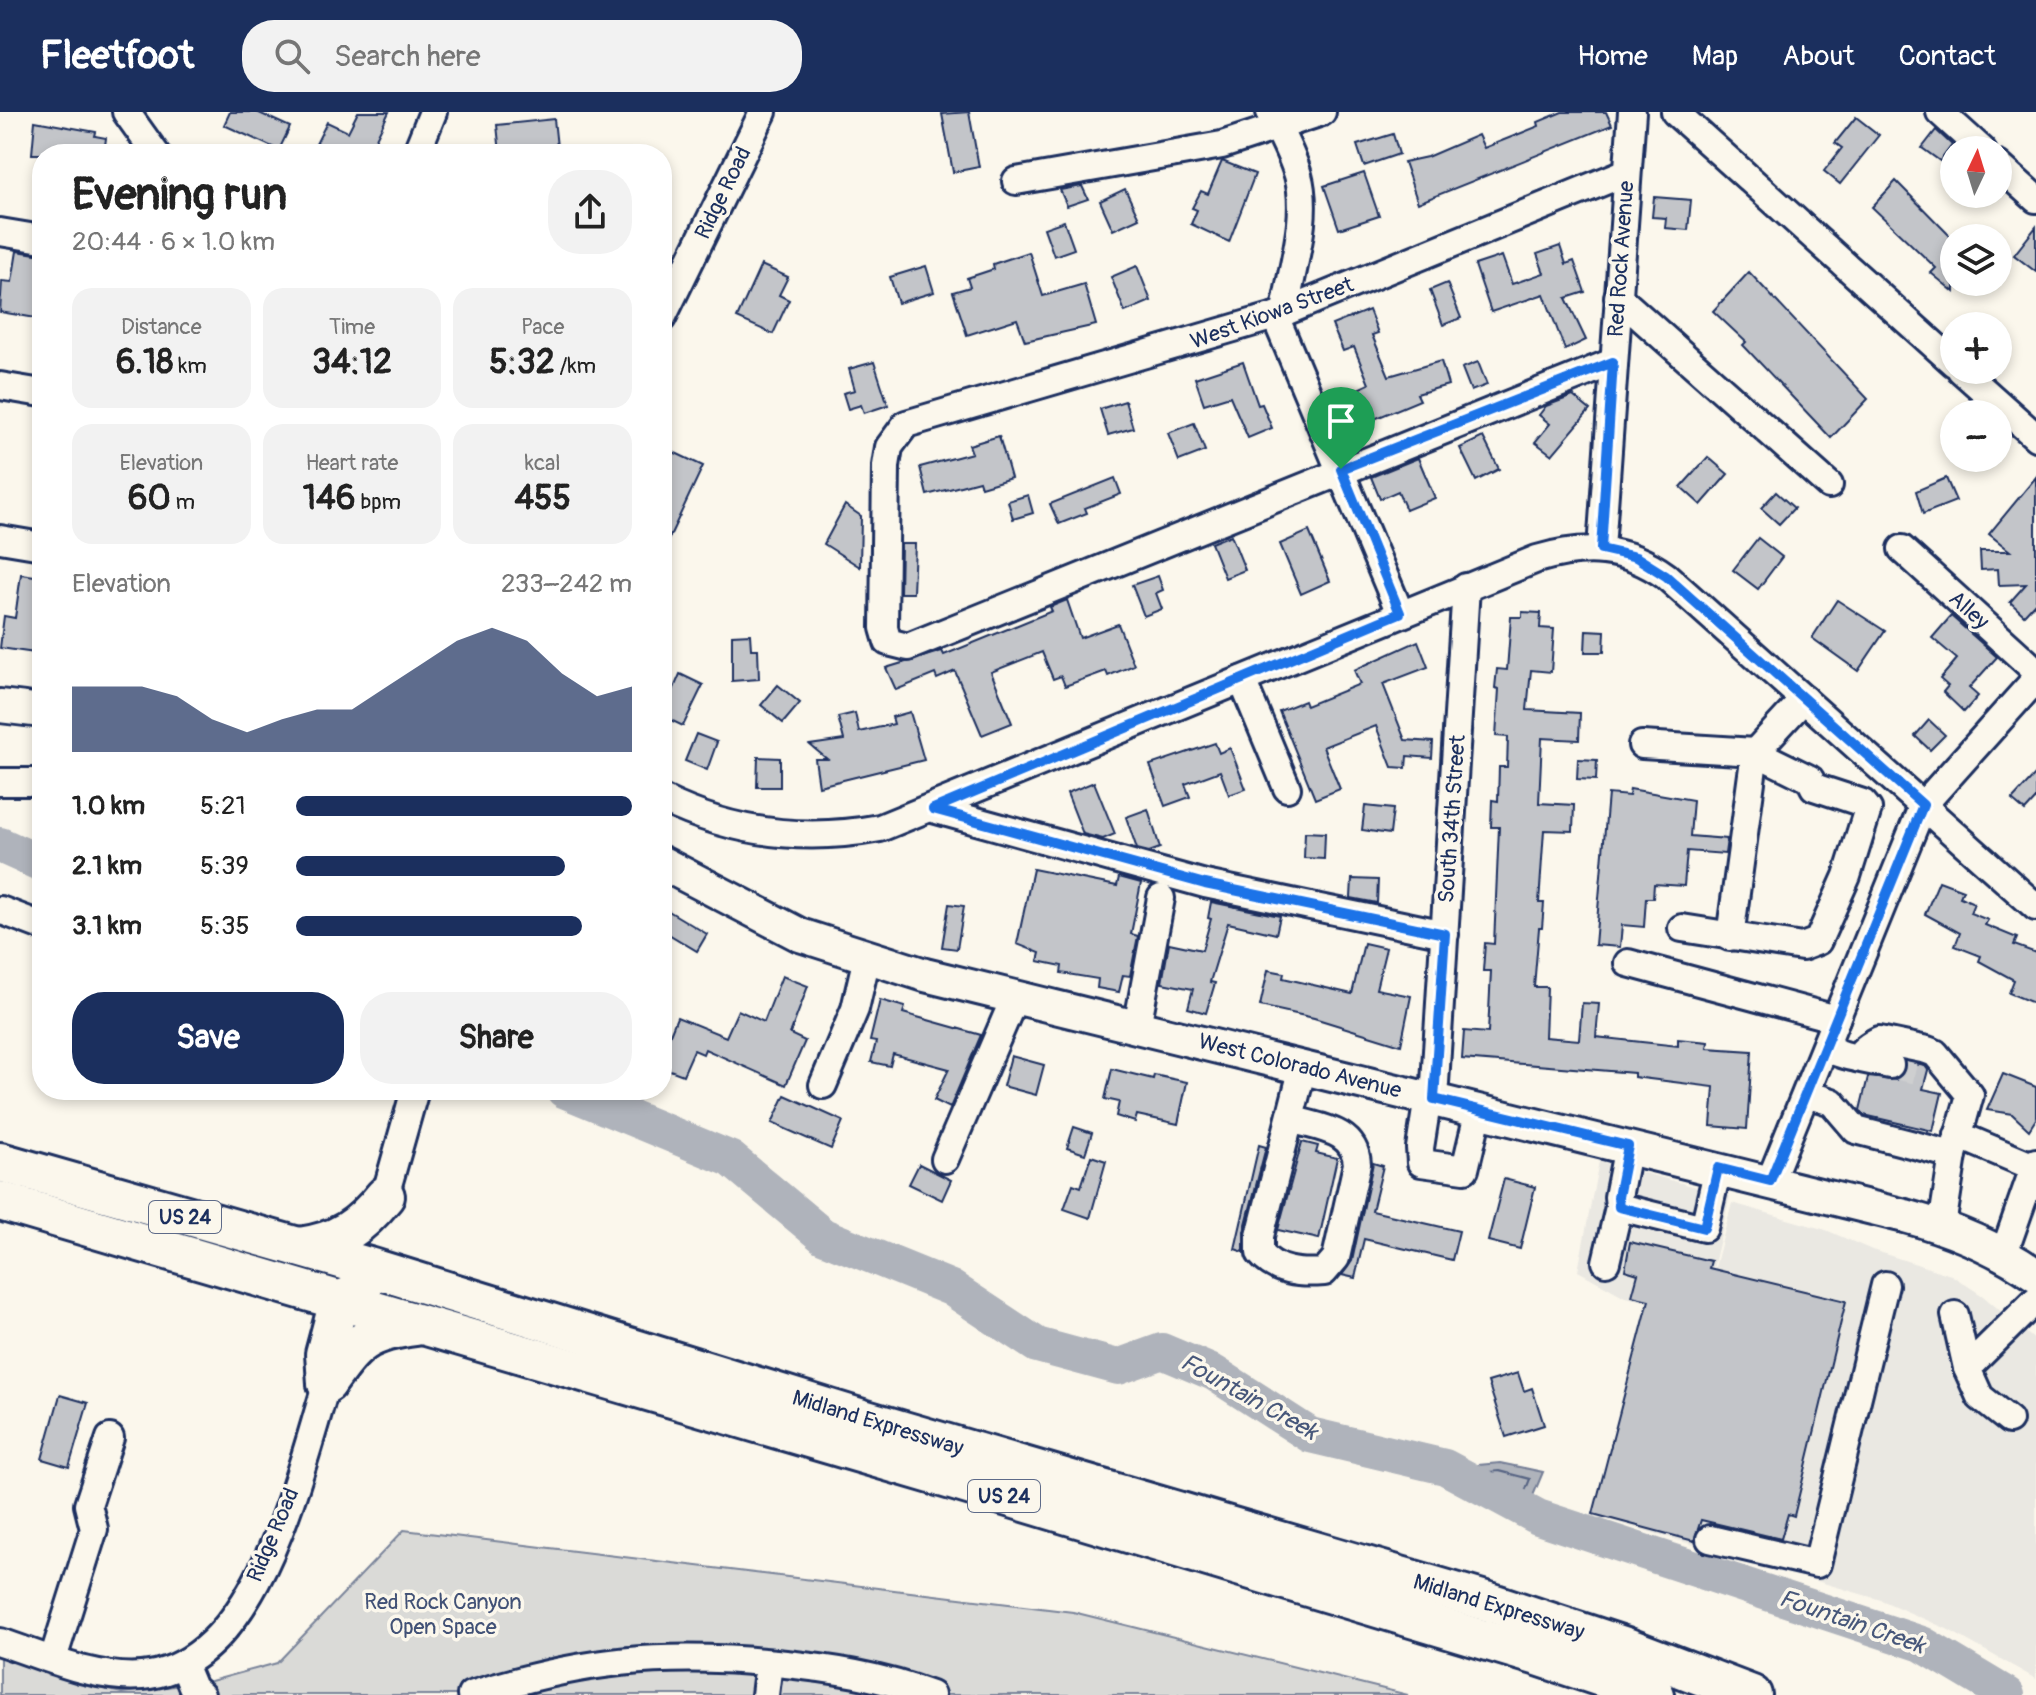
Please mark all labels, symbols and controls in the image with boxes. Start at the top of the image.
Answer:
search box [242,20,802,92]
text: Fleetfoot [40,32,194,80]
icon: search [270,34,314,78]
text: Search here [334,38,481,75]
text: Home [1577,39,1648,74]
text: Map [1692,39,1738,74]
text: About [1782,39,1855,74]
text: Contact [1899,39,1996,74]
north arrow [1940,136,2012,208]
map controls [1940,136,2012,472]
street label: Ridge Road [689,142,757,244]
text: Evening run [72,168,287,223]
button: share [548,170,632,254]
street label: Red Rock Avenue [1602,180,1640,338]
button: layers [1940,224,2012,296]
text: 20:44 · 6 × 1.0 km [72,226,275,258]
street label: West Kiowa Street [1187,270,1357,355]
button: + [1940,312,2012,384]
text: Distance [121,313,202,341]
text: Time [329,313,375,341]
text: Pace [521,313,564,341]
text: 6.18 [116,341,173,384]
text: 34:12 [312,341,392,384]
text: 5:32 [489,341,555,384]
text: km [173,352,207,380]
text: /km [555,352,596,380]
pin [1307,387,1375,469]
icon: arrive [1319,399,1363,443]
button: − [1940,400,2012,472]
text: Elevation [119,449,203,477]
text: Heart rate [306,449,398,477]
text: kcal [525,449,561,477]
text: 60 [128,477,171,520]
text: 146 [303,477,356,520]
text: 455 [514,477,571,520]
text: m [171,488,195,516]
text: bpm [356,488,401,516]
text: Elevation [72,568,171,600]
text: 233–242 m [501,568,632,600]
street label: Alley [1943,585,1995,635]
street label: South 34th Street [1432,734,1472,904]
text: 1.0 km [72,790,145,822]
text: 5:21 [200,790,246,822]
text: 2.1 km [72,850,142,882]
text: 5:39 [200,850,249,882]
text: 3.1 km [72,910,142,942]
text: 5:35 [200,910,250,942]
button: Save [72,992,344,1084]
button: Share [360,992,632,1084]
street label: West Colorado Avenue [1196,1027,1405,1105]
road number: US 24 [149,1201,221,1233]
water label: Fountain Creek [1176,1348,1324,1447]
street label: Midland Expressway [789,1384,967,1462]
road number: US 24 [968,1480,1040,1512]
street label: Ridge Road [241,1484,305,1586]
street label: Midland Expressway [1410,1568,1588,1646]
water label: Fountain Creek [1776,1584,1930,1661]
park label: Red Rock Canyon Open Space [364,1588,522,1641]

